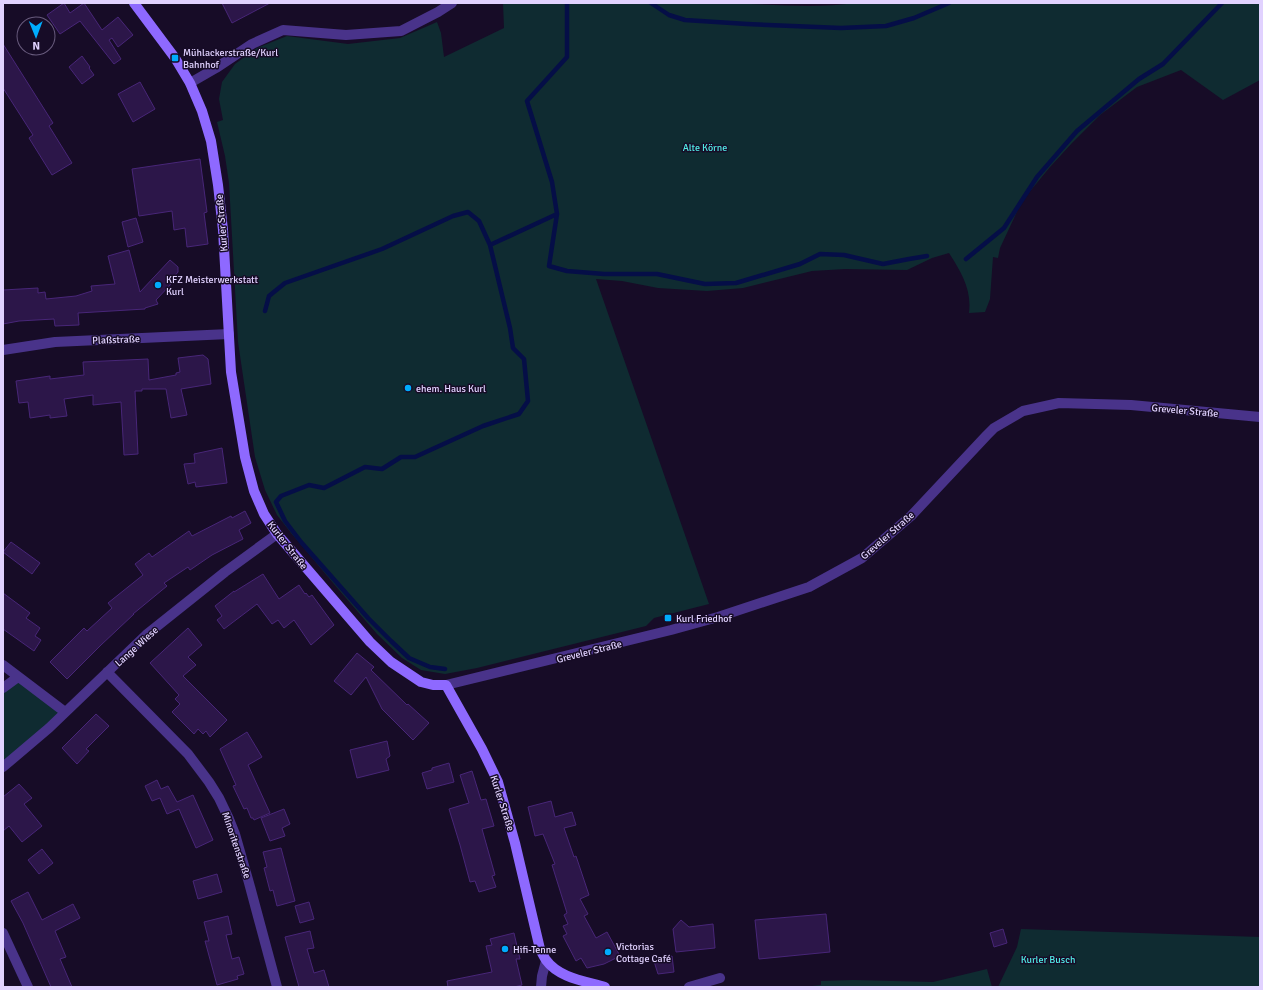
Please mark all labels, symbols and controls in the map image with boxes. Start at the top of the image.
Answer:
north arrow [16,16,56,56]
text: N [32,39,40,52]
place label: Mühlackerstraße/Kurl Bahnhof [183,47,278,71]
marker: Mühlackerstraße/Kurl Bahnhof [170,53,180,63]
park label: Alte Körne [683,142,727,154]
street label: Kurler Straße [214,194,230,252]
place label: KFZ Meisterwerkstatt Kurl [166,274,259,298]
marker: KFZ Meisterwerkstatt Kurl [153,280,163,290]
street label: Plaßstraße [92,333,140,347]
marker: ehem. Haus Kurl [403,383,413,393]
place label: ehem. Haus Kurl [416,383,486,395]
street label: Greveler Straße [1151,402,1219,420]
street label: Greveler Straße [858,509,917,562]
street label: Kurler Straße [265,519,310,572]
marker: Kurl Friedhof [663,613,673,623]
place label: Kurl Friedhof [676,613,732,625]
street label: Lange Wiese [113,624,161,669]
street label: Greveler Straße [555,638,623,666]
street label: Kurler Straße [487,774,517,833]
street label: Minoritenstraße [219,810,253,880]
place label: Victorias Cottage Café [616,941,671,965]
marker: Hifi-Tenne [500,944,510,954]
place label: Hifi-Tenne [513,944,556,956]
marker: Victorias Cottage Café [603,947,613,957]
park label: Kurler Busch [1021,954,1075,966]

